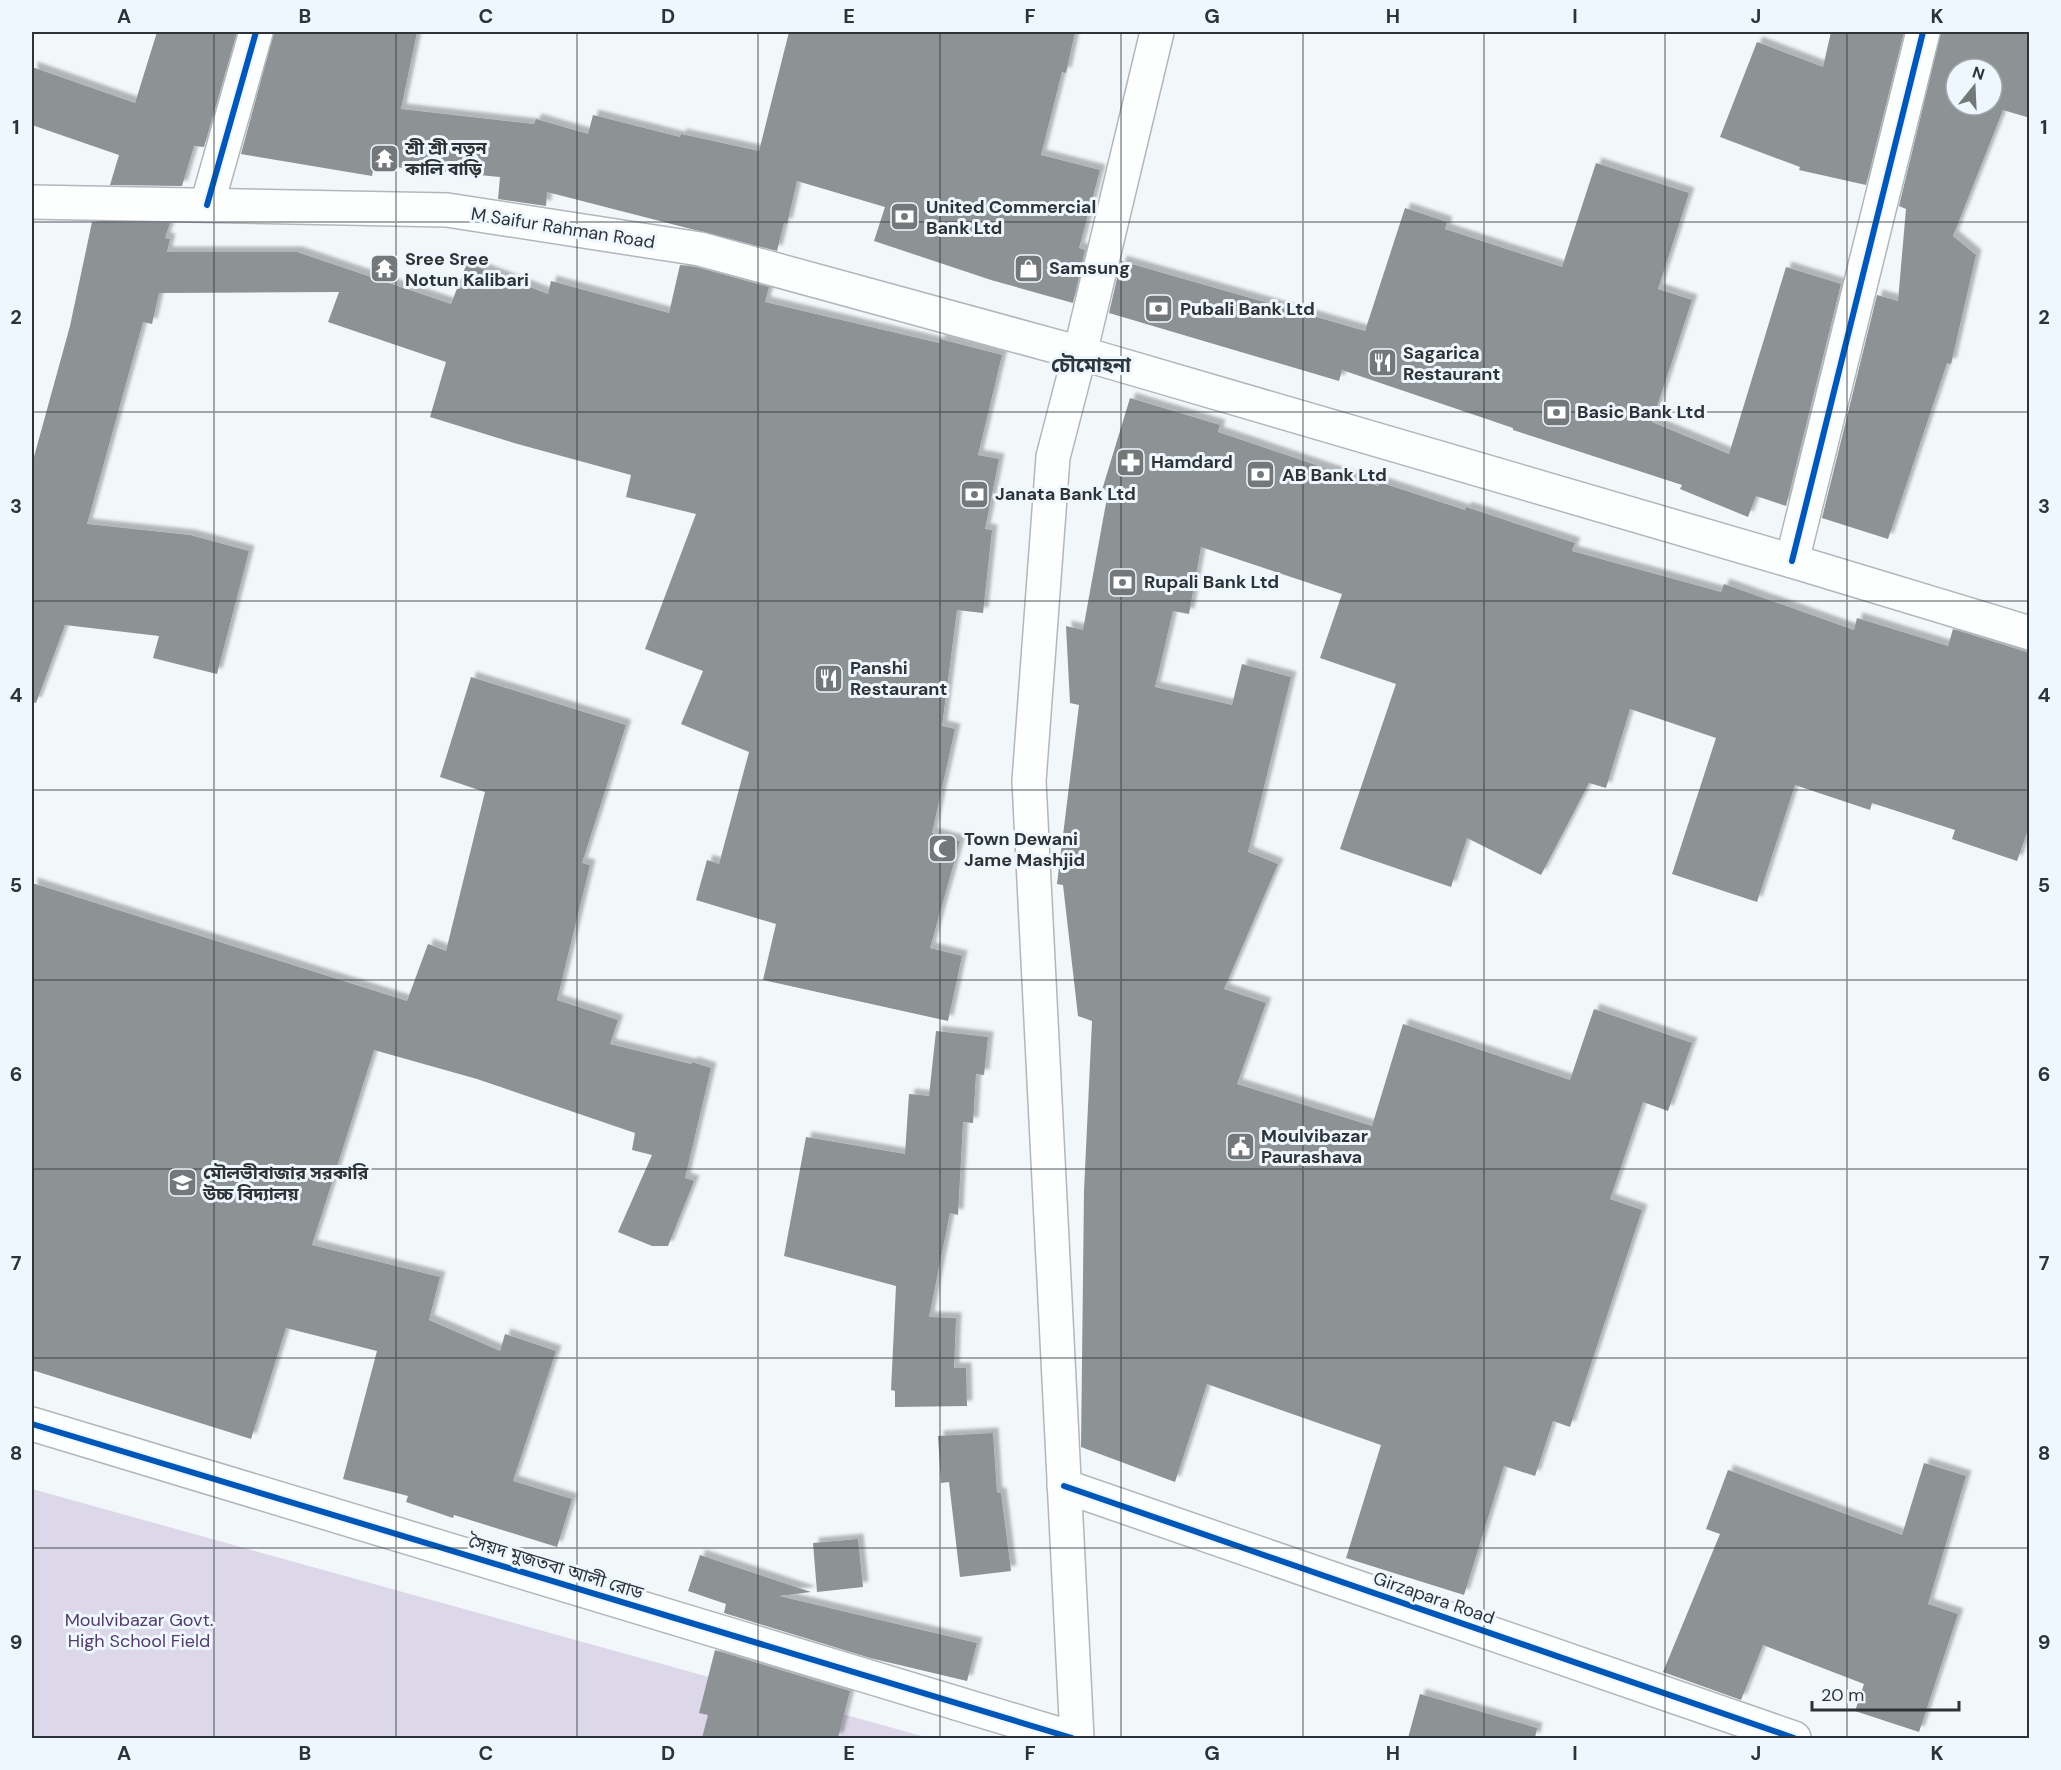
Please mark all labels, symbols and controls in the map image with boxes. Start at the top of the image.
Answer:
text: A [117,3,131,29]
text: B [299,3,311,29]
text: C [479,3,493,29]
text: D [661,3,675,29]
text: E [843,3,855,29]
text: F [1024,3,1036,29]
text: G [1204,3,1220,29]
text: H [1386,3,1400,29]
text: I [1572,3,1578,29]
text: J [1751,3,1761,29]
text: K [1930,3,1944,29]
north arrow [1944,57,2004,117]
text: N [1970,61,1987,85]
text: 1 [12,114,20,140]
text: 1 [2040,114,2048,140]
place label: শ্রী শ্রী নতুন কালি বাড়ি [404,136,487,181]
temple icon: শ্রী শ্রী নতুন কালি বাড়ি [368,142,400,174]
place label: United Commercial Bank Ltd [926,195,1096,240]
bank icon: United Commercial Bank Ltd [889,201,921,233]
street label: M Saifur Rahman Road [469,202,657,254]
place label: Sree Sree Notun Kalibari [405,247,529,292]
shop icon: Samsung [1012,252,1044,284]
temple icon: Sree Sree Notun Kalibari [368,253,400,285]
place label: Samsung [1049,256,1130,280]
bank icon: Pubali Bank Ltd [1143,293,1175,325]
place label: Pubali Bank Ltd [1180,297,1315,321]
text: 2 [10,304,22,330]
text: 2 [2038,304,2050,330]
place label: Sagarica Restaurant [1403,341,1500,386]
restaurant icon: Sagarica Restaurant [1366,347,1398,379]
district label: চৌমোহনা [1051,352,1131,378]
bank icon: Basic Bank Ltd [1540,396,1572,428]
place label: Basic Bank Ltd [1577,400,1705,424]
pharmacy icon: Hamdard [1114,446,1146,478]
place label: Hamdard [1151,450,1233,474]
bank icon: AB Bank Ltd [1245,459,1277,491]
place label: AB Bank Ltd [1282,463,1387,487]
bank icon: Janata Bank Ltd [958,478,990,510]
place label: Janata Bank Ltd [995,482,1136,506]
text: 3 [10,493,22,519]
text: 3 [2038,493,2050,519]
bank icon: Rupali Bank Ltd [1107,566,1139,598]
place label: Rupali Bank Ltd [1144,570,1279,594]
place label: Panshi Restaurant [850,656,947,701]
restaurant icon: Panshi Restaurant [813,662,845,694]
text: 4 [10,682,23,708]
text: 4 [2038,682,2051,708]
place label: Town Dewani Jame Mashjid [964,827,1085,872]
mosque icon: Town Dewani Jame Mashjid [927,833,959,865]
text: 5 [10,872,22,898]
text: 5 [2038,872,2050,898]
text: 6 [10,1061,22,1087]
text: 6 [2038,1061,2050,1087]
place label: Moulvibazar Paurashava [1261,1124,1368,1169]
public building icon: Moulvibazar Paurashava [1224,1130,1256,1162]
place label: মৌলভীবাজার সরকারি উচ্চ বিদ্যালয় [202,1161,370,1206]
school or university icon: মৌলভীবাজার সরকারি উচ্চ বিদ্যালয় [166,1167,198,1199]
text: 7 [11,1250,22,1276]
text: 7 [2039,1250,2050,1276]
text: 8 [10,1440,22,1466]
text: 8 [2038,1440,2050,1466]
street label: সৈয়দ মুজতবা আলী রোড [465,1529,647,1605]
street label: Girzapara Road [1370,1566,1498,1630]
park label: Moulvibazar Govt. High School Field [65,1608,213,1653]
text: 9 [10,1629,22,1655]
text: 9 [2038,1629,2050,1655]
scale bar [1812,1674,1959,1712]
text: 20 m [1821,1683,1864,1707]
text: A [117,1740,131,1766]
text: B [299,1740,311,1766]
text: C [479,1740,493,1766]
text: D [661,1740,675,1766]
text: E [843,1740,855,1766]
text: F [1024,1740,1036,1766]
text: G [1204,1740,1220,1766]
text: H [1386,1740,1400,1766]
text: I [1572,1740,1578,1766]
text: J [1751,1740,1761,1766]
text: K [1930,1740,1944,1766]

